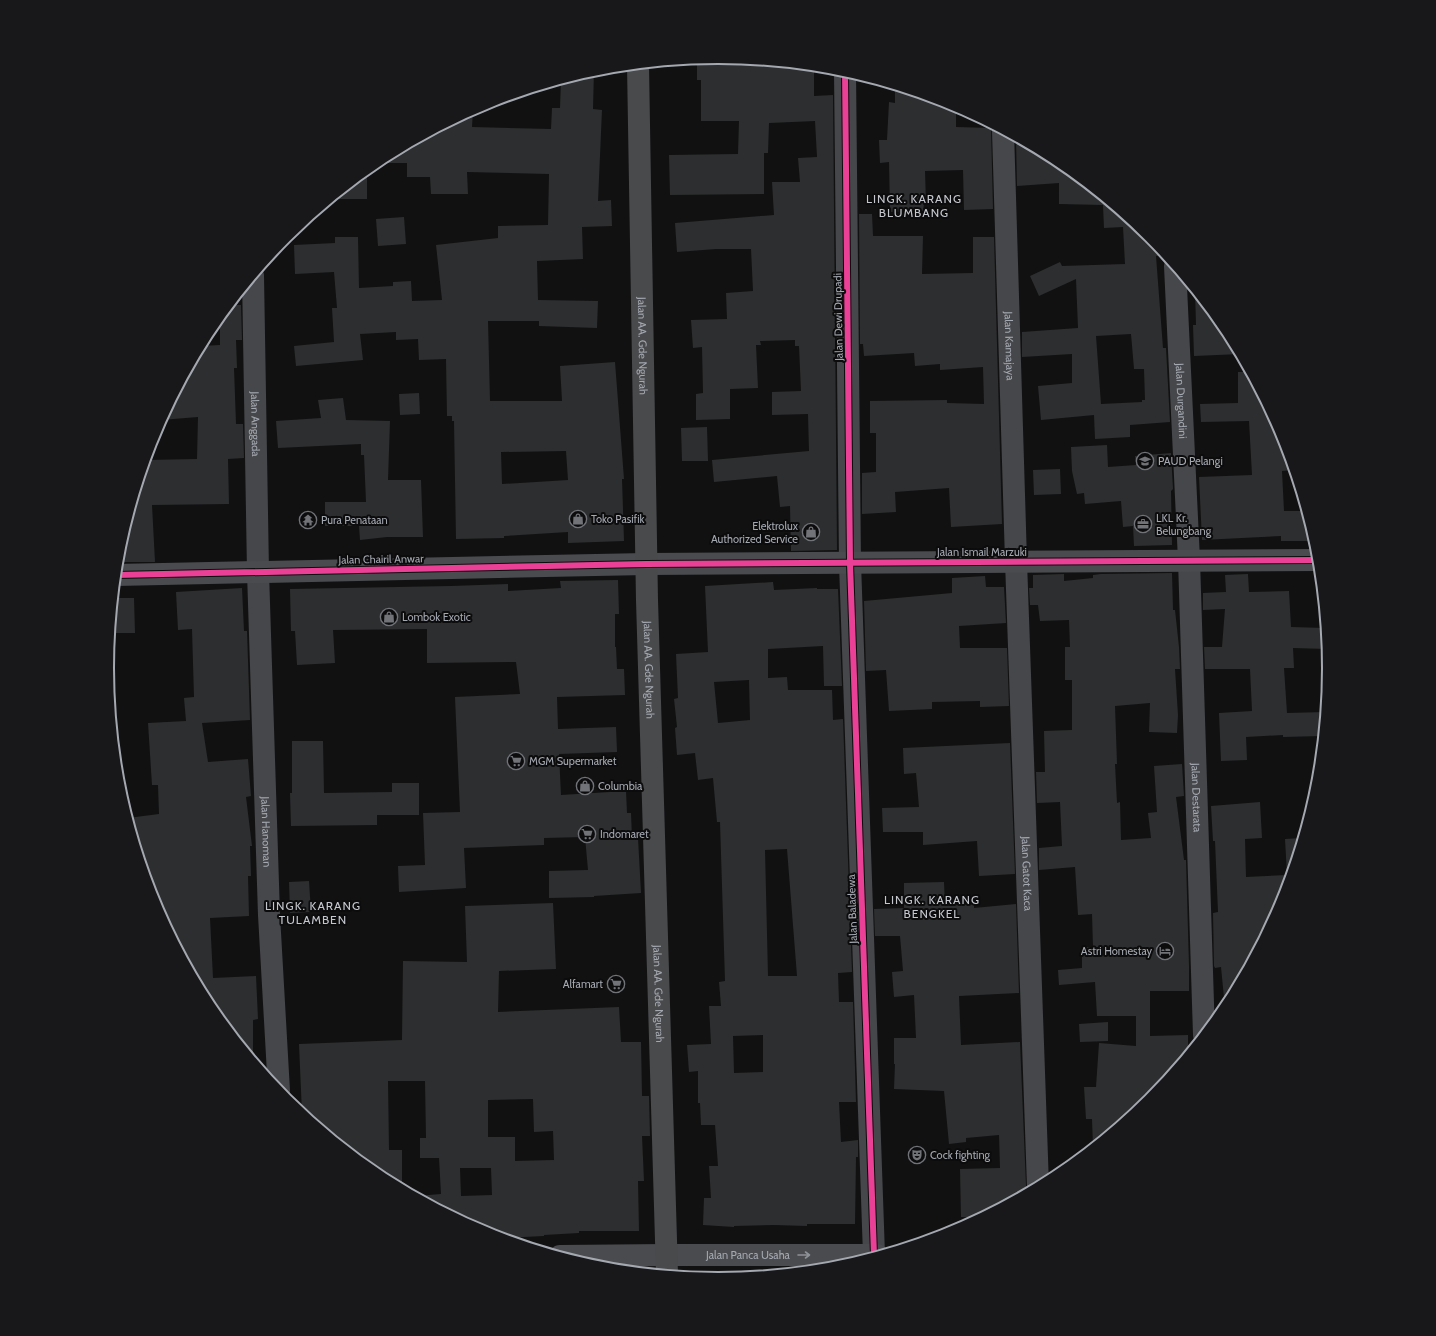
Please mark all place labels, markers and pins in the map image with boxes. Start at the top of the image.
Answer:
school or university icon: PAUD Pelangi [1135,451,1155,471]
place label: PAUD Pelangi [1158,454,1223,468]
shop icon: Toko Pasifik [568,509,588,529]
temple icon: Pura Penataan [298,510,318,530]
place label: LKL Kr. Belungbang [1156,511,1212,538]
place label: Toko Pasifik [591,512,645,526]
place label: Pura Penataan [321,513,388,527]
office icon: LKL Kr. Belungbang [1133,514,1153,534]
place label: Elektrolux Authorized Service [711,519,799,546]
shop icon: Elektrolux Authorized Service [801,522,821,542]
shop icon: Lombok Exotic [379,607,399,627]
place label: Lombok Exotic [402,610,471,624]
supermarket icon: MGM Supermarket [506,751,526,771]
place label: MGM Supermarket [529,754,617,768]
shop icon: Columbia [575,776,595,796]
place label: Columbia [598,779,643,793]
supermarket icon: Indomaret [577,824,597,844]
place label: Indomaret [600,827,649,841]
hotel icon: Astri Homestay [1155,941,1175,961]
place label: Astri Homestay [1081,944,1152,958]
supermarket icon: Alfamart [606,974,626,994]
place label: Alfamart [563,977,603,991]
theatre icon: Cock fighting [907,1145,927,1165]
place label: Cock fighting [930,1148,991,1162]

